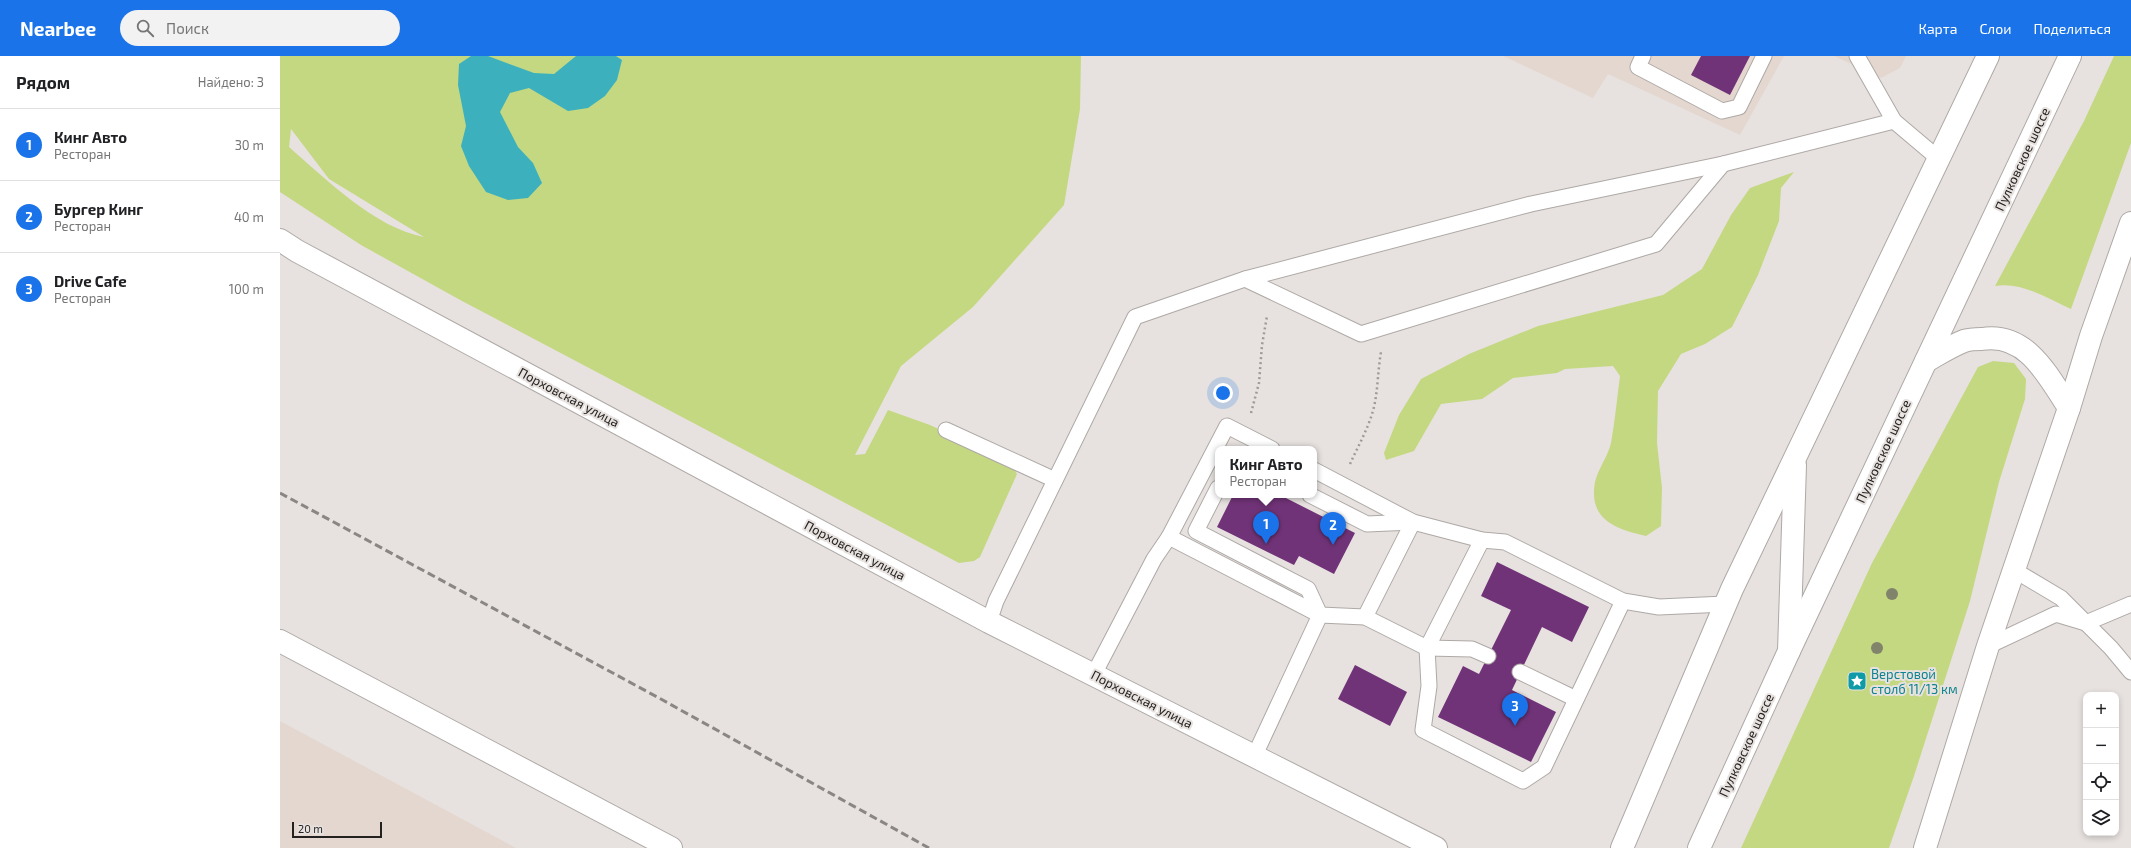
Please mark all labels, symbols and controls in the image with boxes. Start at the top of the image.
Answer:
search box [120,10,400,46]
text: Nearbee [20,17,96,40]
icon: search [134,17,156,39]
text: Поиск [166,19,209,37]
text: Карта [1918,20,1957,37]
text: Слои [1979,20,2011,37]
text: Поделиться [2033,20,2111,37]
text: Рядом [16,72,70,92]
text: Найдено: 3 [198,74,264,90]
street label: Пулковское шоссе [1991,105,2053,213]
text: Кинг Авто [54,128,127,146]
text: 1 [26,137,32,153]
text: 30 m [235,137,264,153]
text: Ресторан [54,146,111,162]
text: Бургер Кинг [54,200,143,218]
text: 2 [25,209,33,225]
text: 40 m [234,209,264,225]
text: Ресторан [54,218,111,234]
text: Drive Cafe [54,272,127,290]
text: 3 [25,281,33,297]
text: 100 m [229,281,264,297]
text: Ресторан [54,290,111,306]
street label: Порховская улица [516,364,622,430]
your location [1213,383,1233,403]
street label: Пулковское шоссе [1852,397,1914,505]
popup [1215,446,1317,498]
text: Кинг Авто [1230,455,1303,473]
text: Ресторан [1230,473,1287,489]
pin: 1 [1253,511,1279,544]
pin: 2 [1320,512,1346,545]
street label: Порховская улица [802,517,908,583]
street label: Порховская улица [1089,666,1195,732]
place label: Верстовой столб 11/13 км [1871,666,1958,697]
place icon: Верстовой столб 11/13 км [1846,670,1868,692]
street label: Пулковское шоссе [1715,691,1777,799]
map controls [2083,692,2119,836]
button: + [2083,692,2119,728]
pin: 3 [1502,693,1528,726]
button: − [2083,728,2119,764]
button: locate [2083,764,2119,800]
button: layers [2083,800,2119,836]
scale bar [292,820,382,839]
text: 20 m [298,822,323,835]

